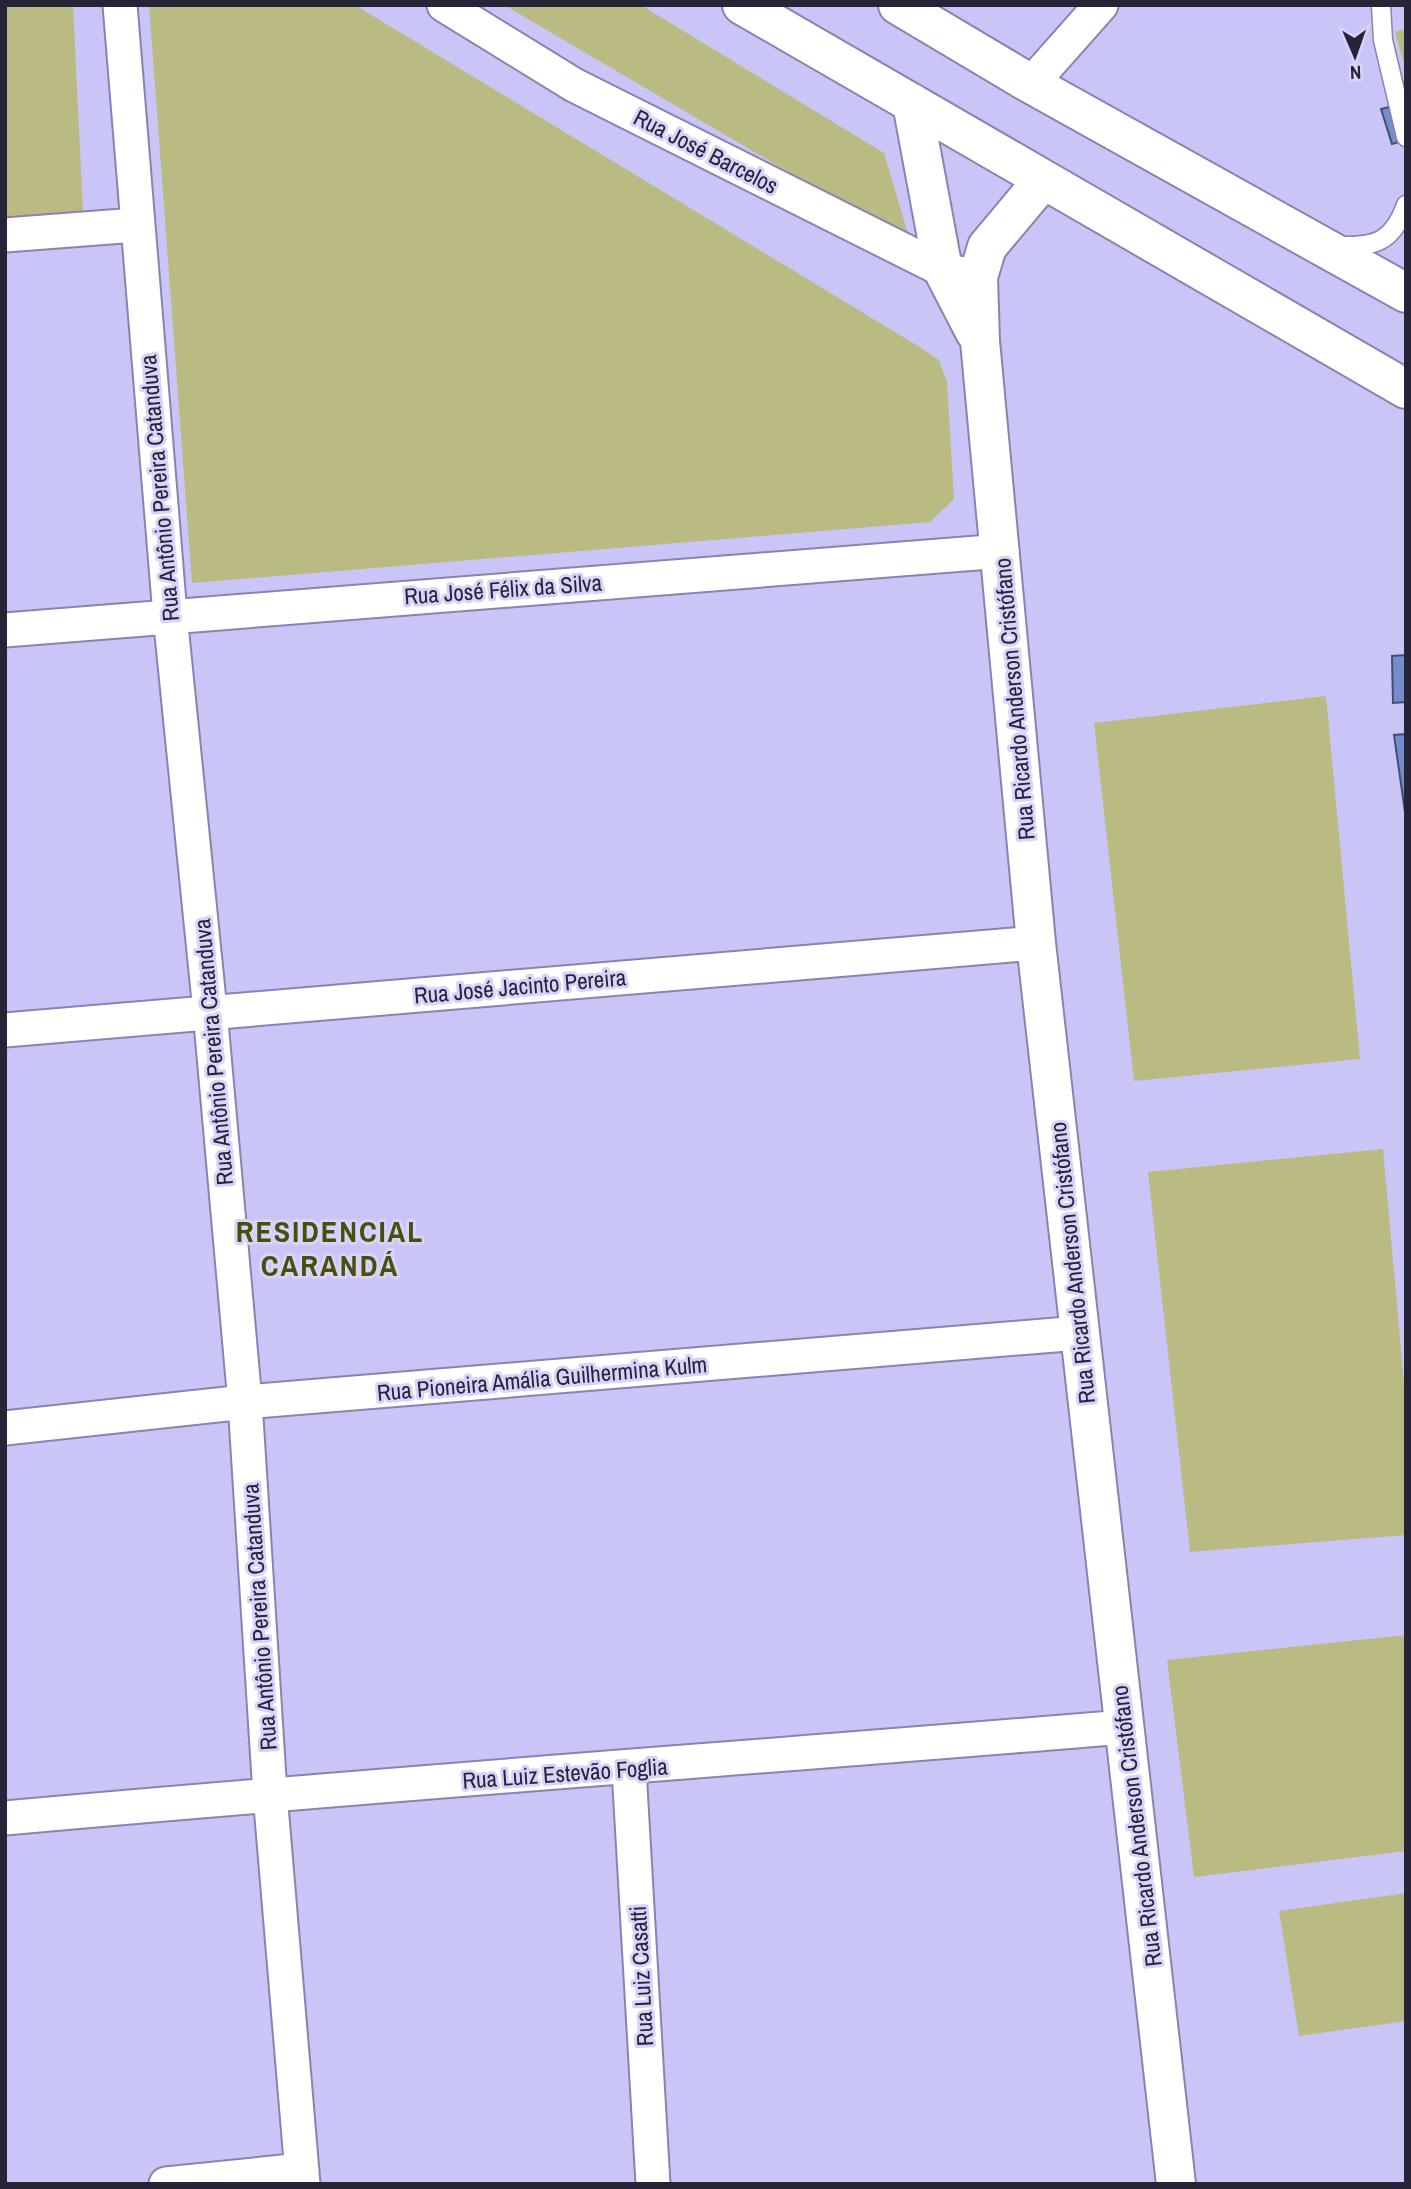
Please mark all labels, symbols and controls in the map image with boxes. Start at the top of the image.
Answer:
north arrow [1320,21,1390,91]
text: N [1350,60,1362,86]
street label: Rua José Barcelos [628,101,784,201]
street label: Rua Antônio Pereira Catanduva [132,353,186,623]
street label: Rua Ricardo Anderson Cristófano [986,557,1042,841]
street label: Rua José Félix da Silva [403,567,603,611]
street label: Rua Antônio Pereira Catanduva [186,917,240,1187]
street label: Rua José Jacinto Pereira [413,961,628,1011]
street label: Rua Ricardo Anderson Cristófano [1042,1121,1102,1405]
district label: RESIDENCIAL CARANDÁ [236,1211,424,1285]
street label: Rua Pioneira Amália Guilhermina Kulm [376,1348,708,1408]
street label: Rua Antônio Pereira Catanduva [234,1482,284,1751]
street label: Rua Ricardo Anderson Cristófano [1103,1684,1169,1968]
street label: Rua Luiz Estevão Foglia [461,1750,669,1796]
street label: Rua Luiz Casatti [622,1905,660,2047]

